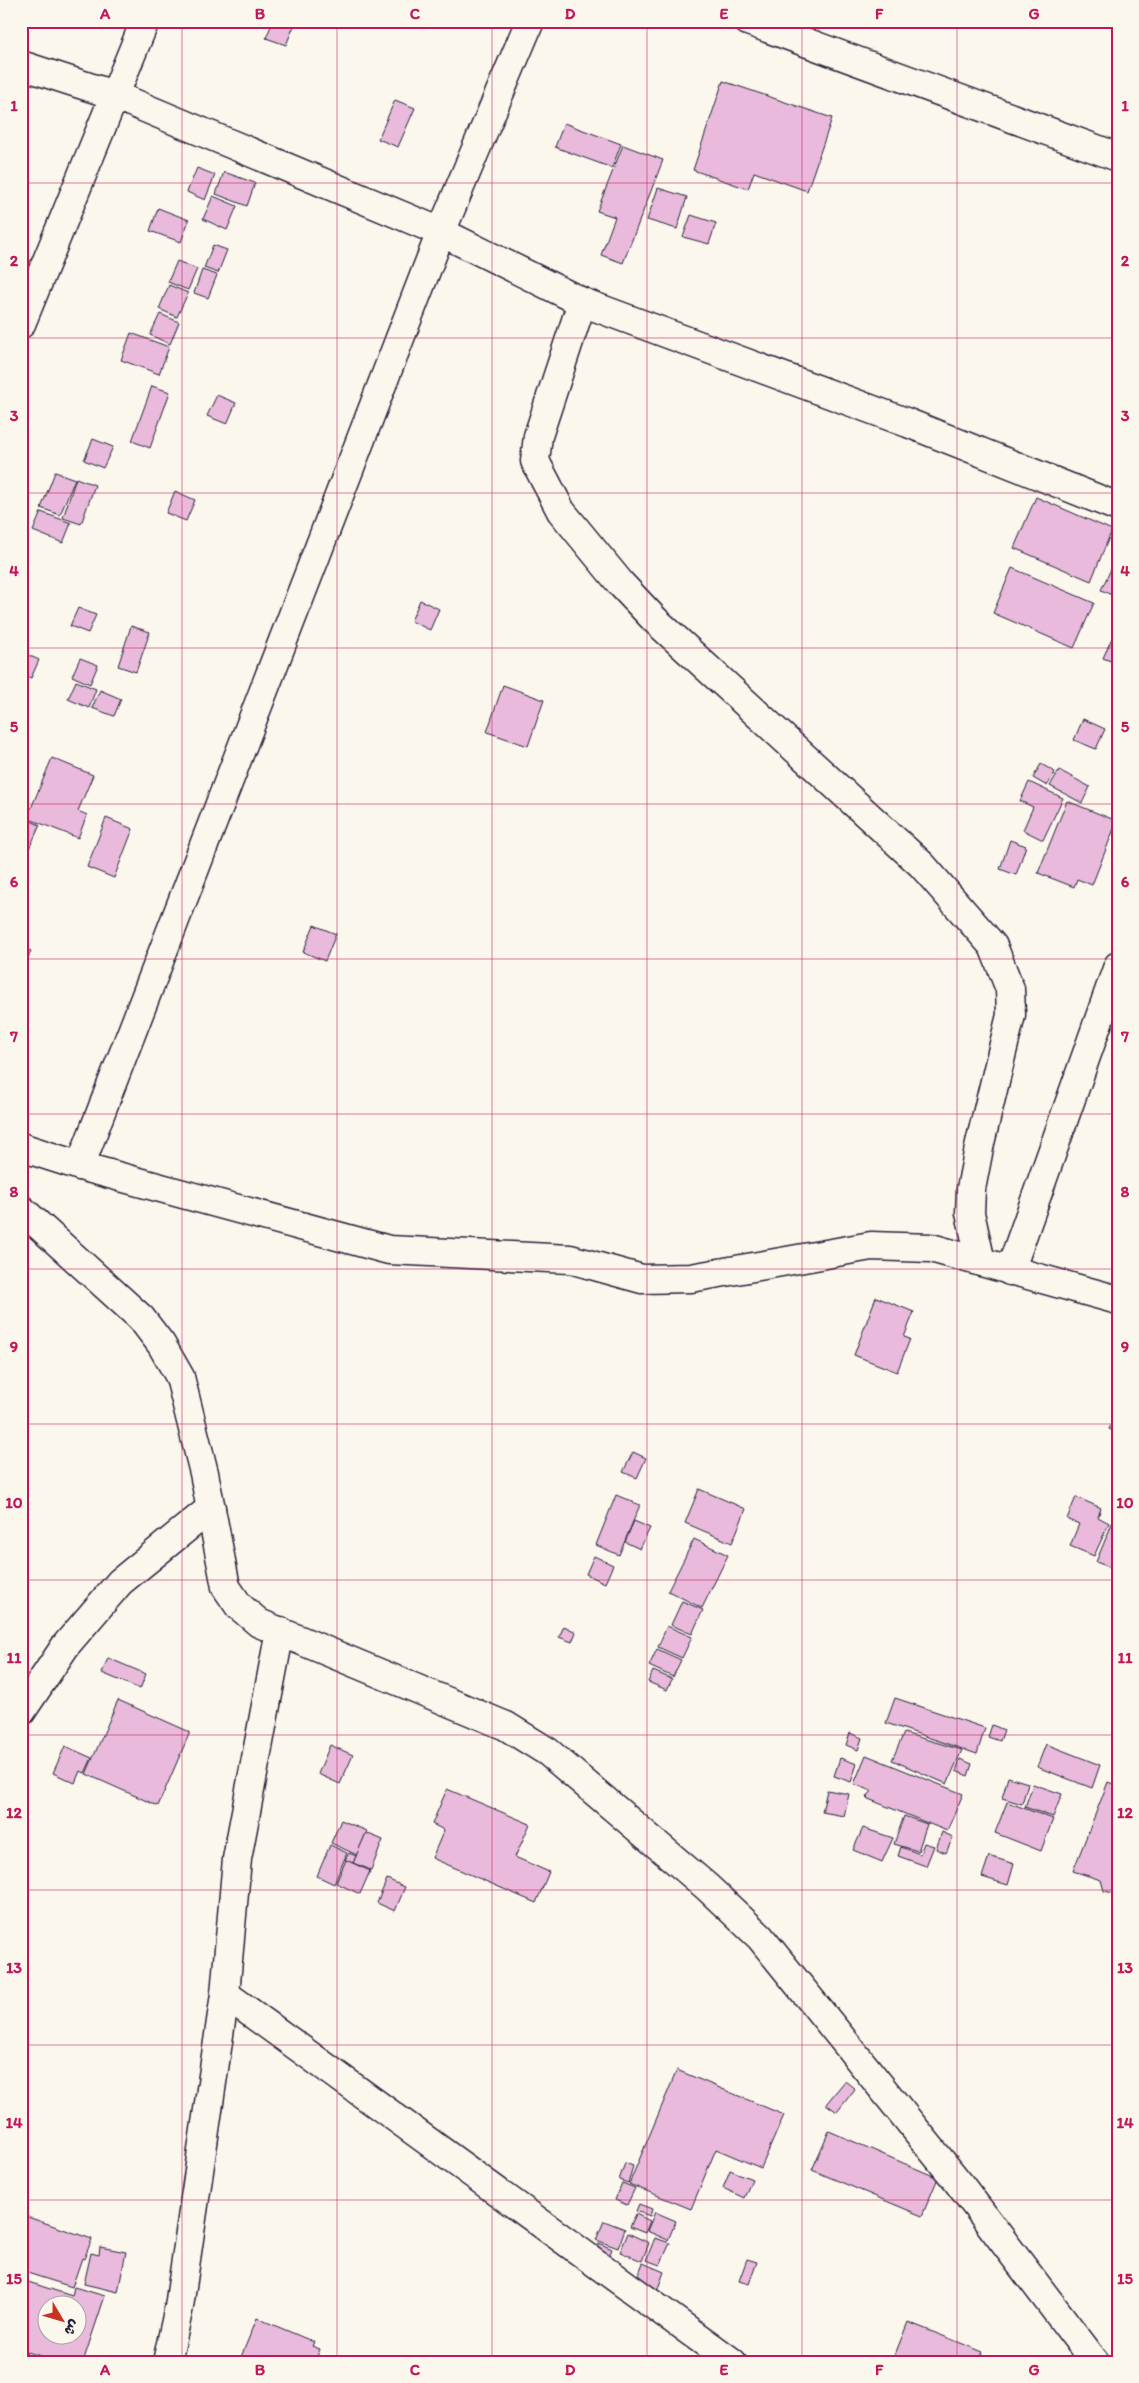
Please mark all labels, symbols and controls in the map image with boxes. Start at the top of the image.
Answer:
text: A [99,4,111,23]
text: B [255,4,266,23]
text: C [410,4,421,23]
text: D [565,4,576,23]
text: E [720,4,729,23]
text: F [875,4,884,23]
text: G [1028,4,1040,23]
text: 1 [10,96,18,115]
text: 1 [1121,96,1129,115]
text: 2 [10,251,19,270]
text: 2 [1121,251,1130,270]
text: 3 [10,406,19,425]
text: 3 [1121,406,1130,425]
text: 4 [9,561,19,580]
text: 4 [1120,561,1130,580]
text: 5 [10,717,19,736]
text: 5 [1121,717,1130,736]
text: 6 [10,872,19,891]
text: 6 [1121,872,1130,891]
text: 7 [9,1027,18,1046]
text: 7 [1120,1027,1129,1046]
text: 8 [10,1182,19,1201]
text: 8 [1121,1182,1130,1201]
text: 9 [10,1337,18,1356]
text: 9 [1121,1337,1129,1356]
text: 10 [5,1493,23,1512]
text: 10 [1116,1493,1134,1512]
text: 11 [7,1648,22,1667]
text: 11 [1118,1648,1133,1667]
text: 12 [6,1803,23,1822]
text: 12 [1117,1803,1134,1822]
text: 13 [6,1958,22,1977]
text: 13 [1117,1958,1133,1977]
text: 14 [5,2113,23,2132]
text: 14 [1116,2113,1134,2132]
text: 15 [6,2269,23,2288]
text: 15 [1117,2269,1134,2288]
north arrow [38,2296,88,2346]
text: ش [60,2316,83,2339]
text: A [99,2360,111,2379]
text: B [255,2360,266,2379]
text: C [410,2360,421,2379]
text: D [565,2360,576,2379]
text: E [720,2360,729,2379]
text: F [875,2360,884,2379]
text: G [1028,2360,1040,2379]

